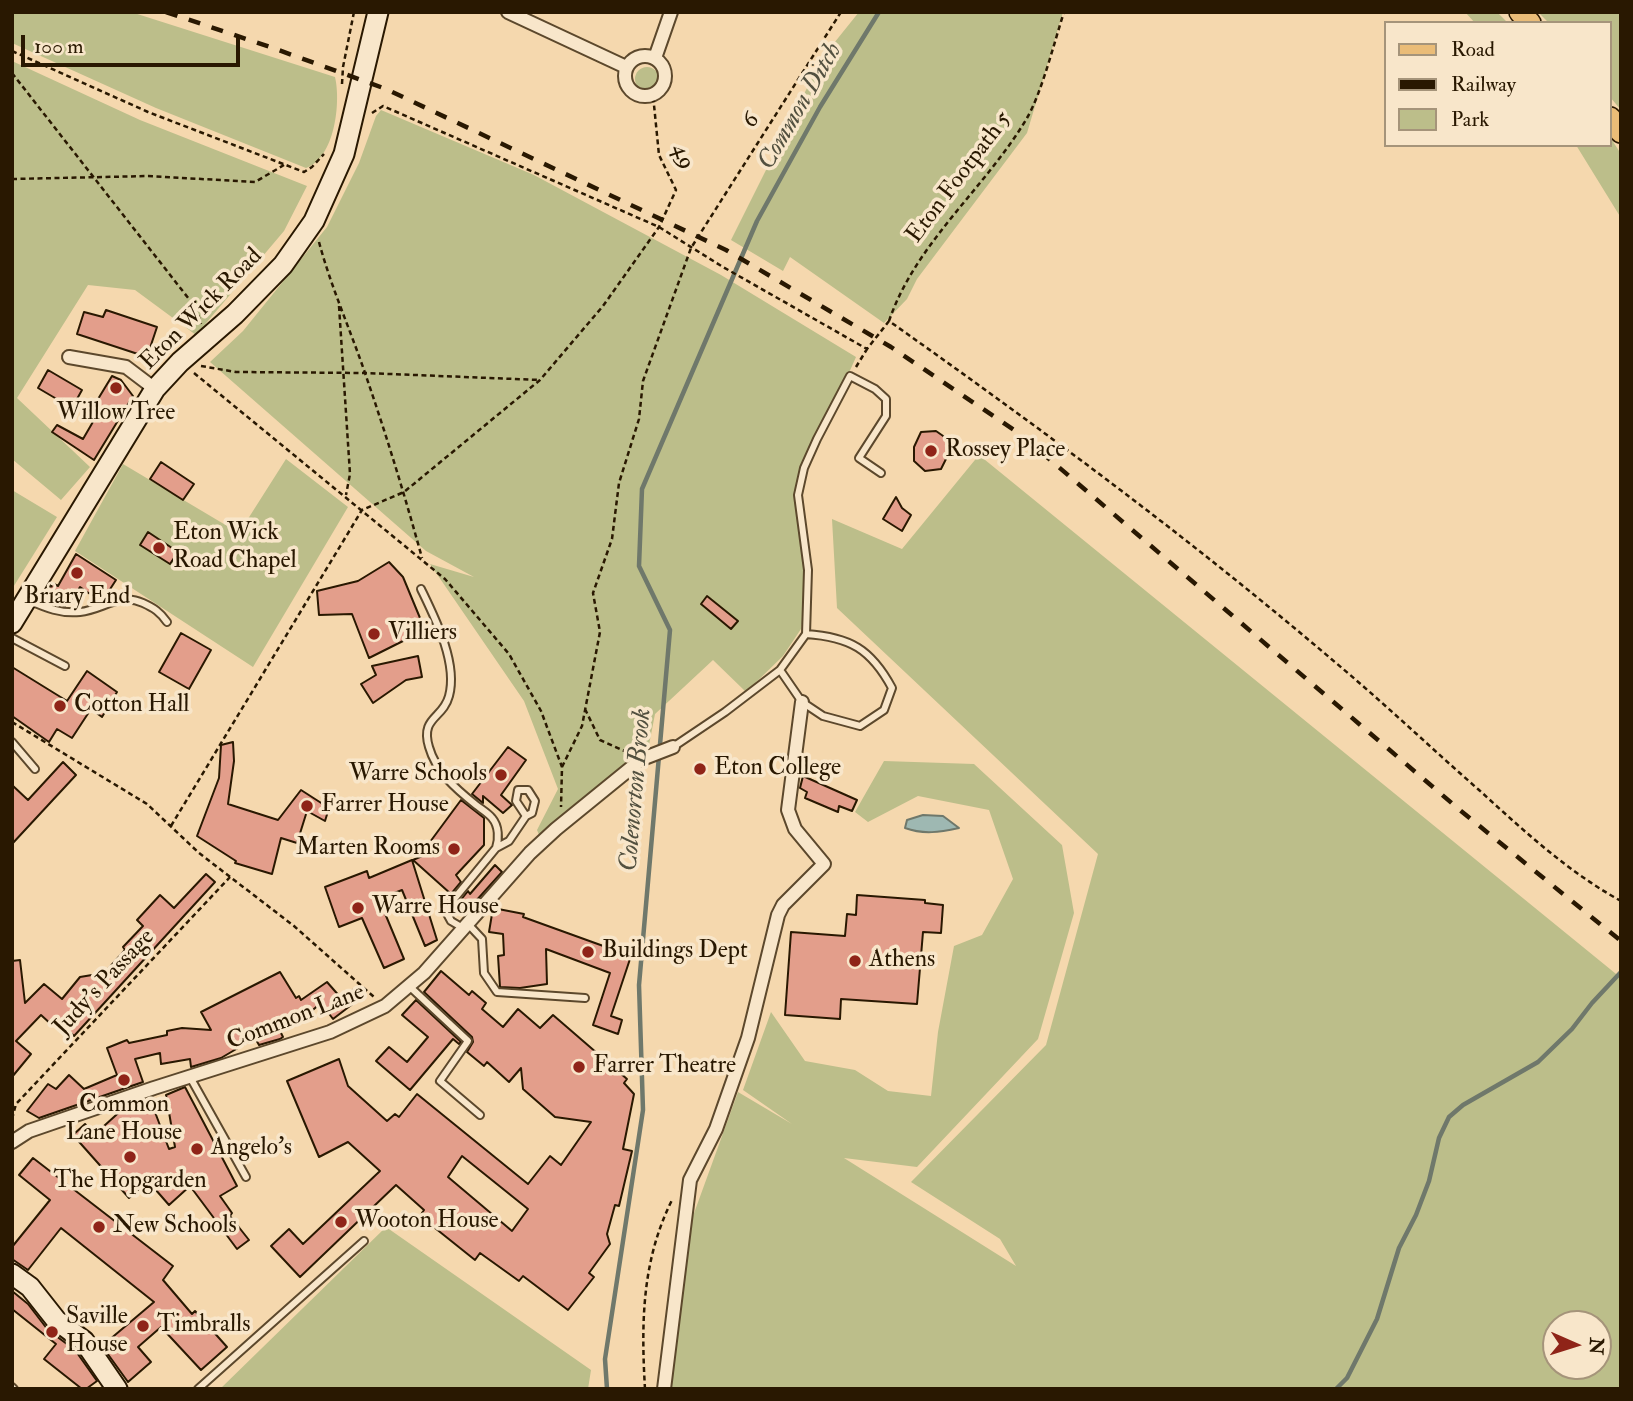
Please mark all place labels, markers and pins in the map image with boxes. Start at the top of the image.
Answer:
marker: Willow Tree [108,380,124,396]
place label: Willow Tree [57,400,175,428]
place label: Rossey Place [945,437,1065,465]
marker: Rossey Place [923,443,939,459]
place label: Eton Wick Road Chapel [173,520,297,576]
marker: Eton Wick Road Chapel [151,540,167,556]
marker: Briary End [69,565,85,581]
place label: Briary End [24,584,130,612]
place label: Villiers [388,620,457,648]
marker: Villiers [366,626,382,642]
place label: Cotton Hall [74,692,189,720]
marker: Cotton Hall [52,698,68,714]
place label: Eton College [714,755,841,783]
place label: Warre Schools [349,761,487,789]
marker: Eton College [692,761,708,777]
marker: Warre Schools [493,767,509,783]
place label: Farrer House [321,792,449,820]
marker: Farrer House [299,798,315,814]
place label: Marten Rooms [296,835,440,863]
marker: Marten Rooms [446,841,462,857]
place label: Warre House [372,894,499,922]
marker: Warre House [350,900,366,916]
place label: Buildings Dept [602,938,748,966]
marker: Buildings Dept [580,944,596,960]
place label: Athens [869,947,935,975]
marker: Athens [847,953,863,969]
place label: Farrer Theatre [593,1053,736,1081]
marker: Farrer Theatre [571,1059,587,1075]
marker: Common Lane House [116,1072,132,1088]
place label: Common Lane House [66,1092,182,1148]
place label: Angelo's [211,1135,292,1163]
marker: Angelo's [189,1141,205,1157]
marker: The Hopgarden [122,1149,138,1165]
place label: The Hopgarden [53,1168,207,1196]
place label: Wooton House [355,1208,499,1236]
place label: New Schools [113,1213,237,1241]
marker: Wooton House [333,1214,349,1230]
marker: New Schools [91,1219,107,1235]
place label: Saville House [66,1304,128,1360]
place label: Timbralls [157,1312,250,1340]
marker: Timbralls [135,1318,151,1334]
marker: Saville House [44,1324,60,1340]

